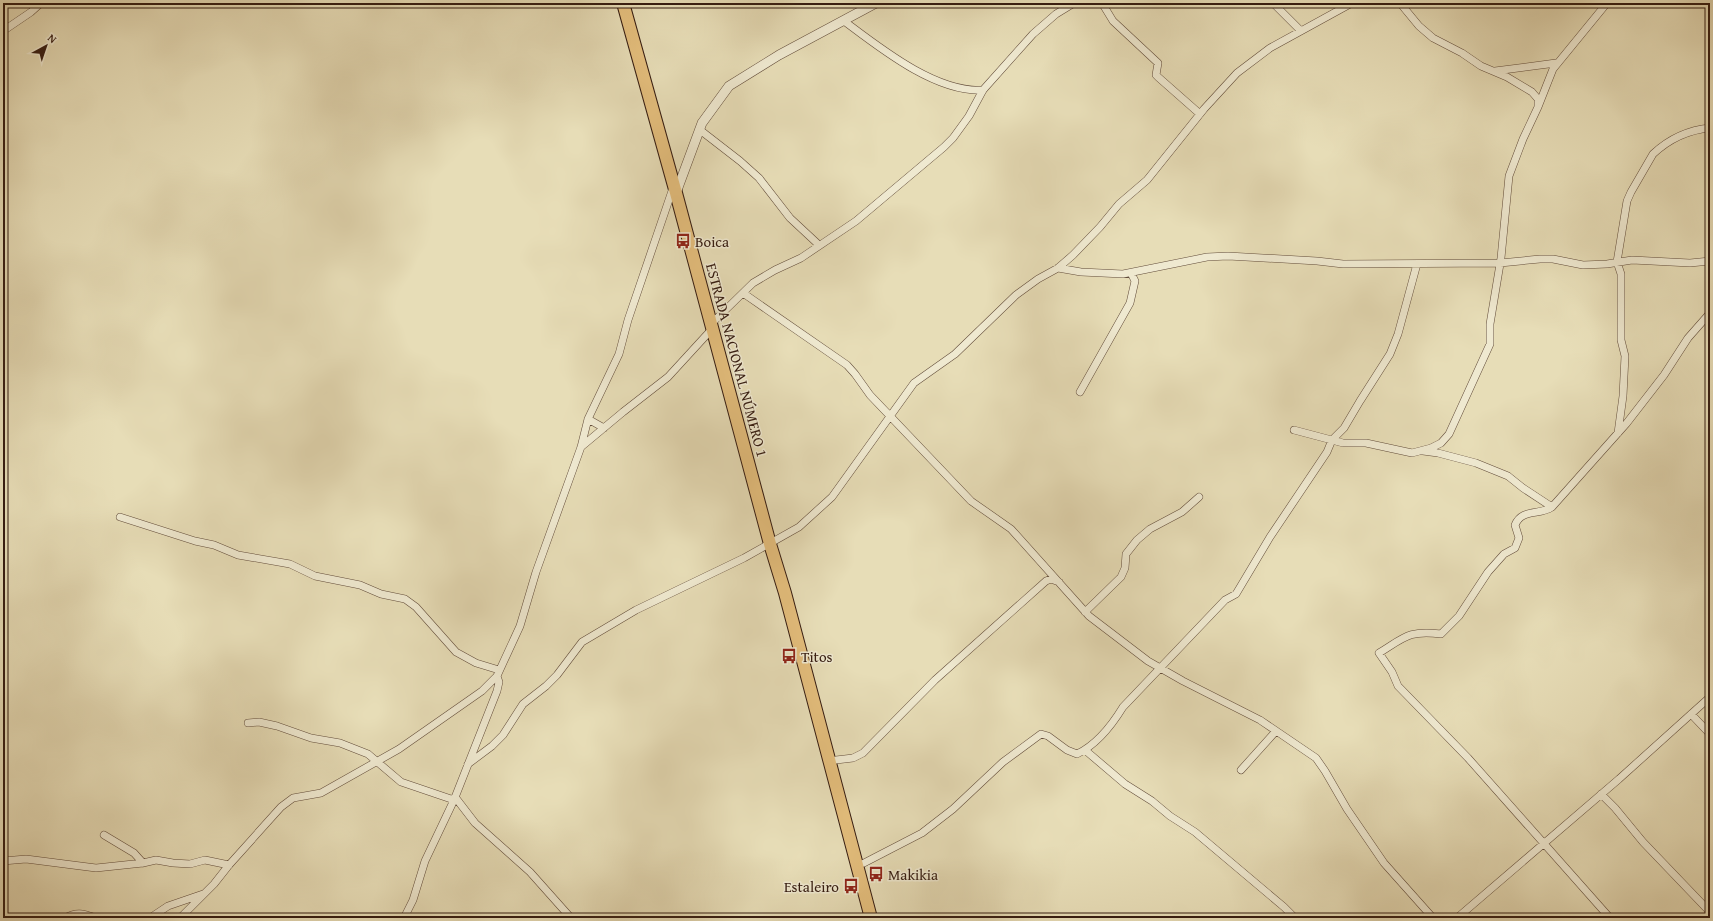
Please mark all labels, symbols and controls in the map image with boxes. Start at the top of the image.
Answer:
north arrow [26,26,66,66]
text: N [44,30,61,47]
place label: Boica [695,231,729,252]
bus stop icon: Boica [674,232,692,250]
street label: ESTRADA NACIONAL NÚMERO 1 [701,261,773,459]
place label: Titos [801,646,833,667]
bus stop icon: Titos [780,647,798,665]
place label: Makikia [888,864,938,885]
bus stop icon: Makikia [867,865,885,883]
place label: Estaleiro [784,876,839,897]
bus stop icon: Estaleiro [842,877,860,895]

